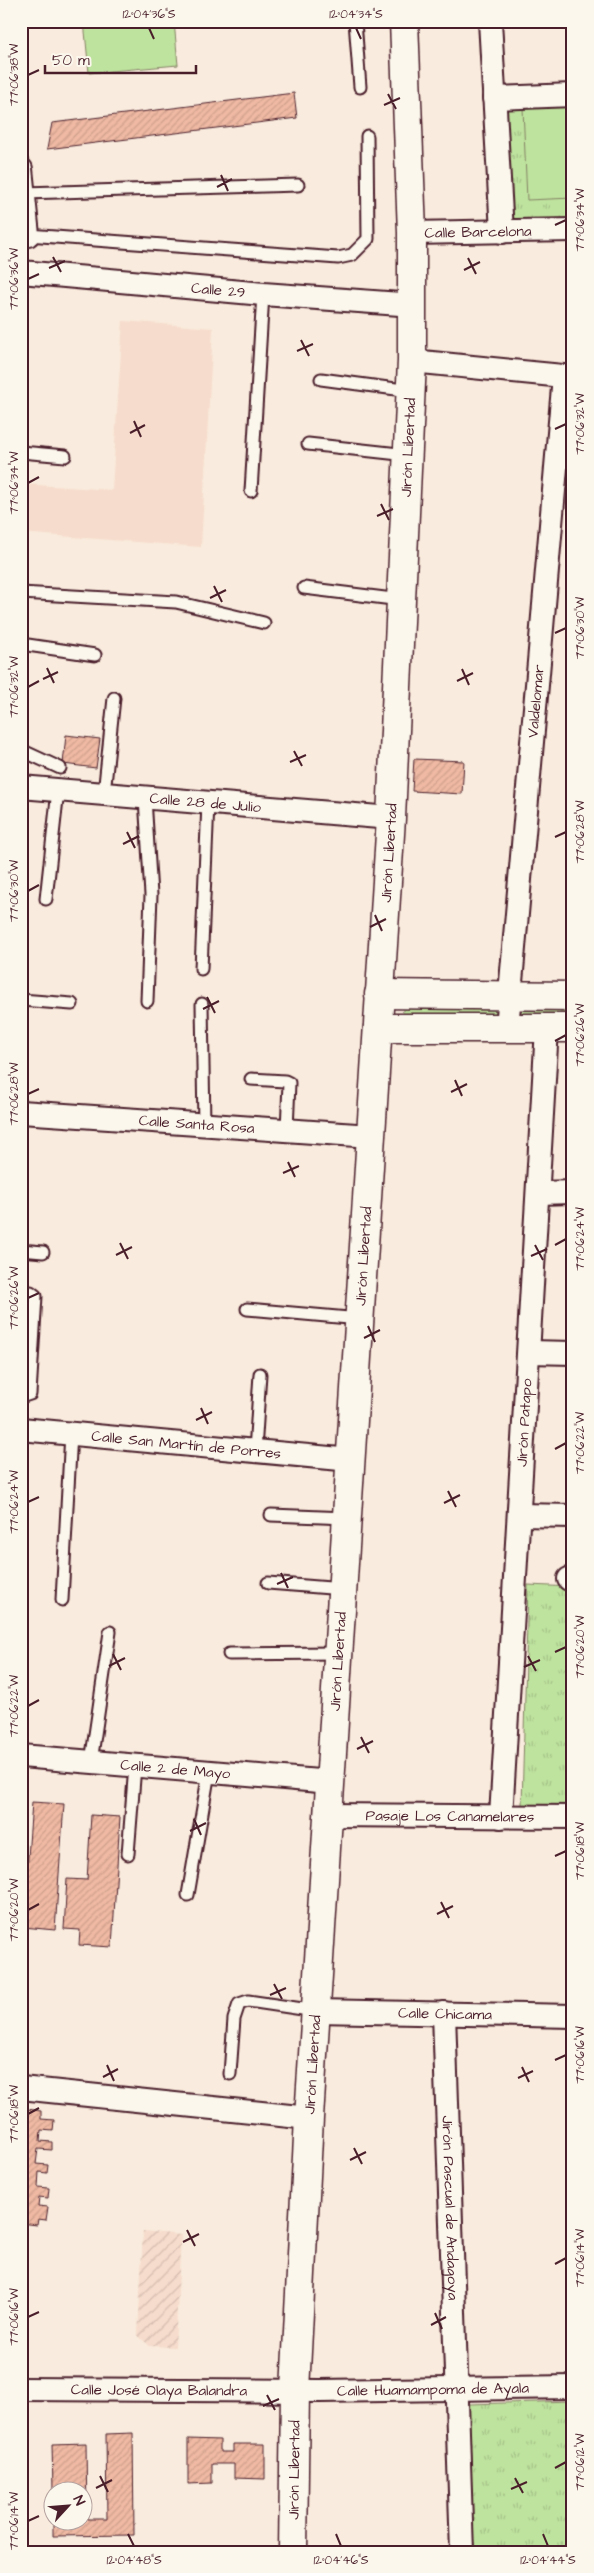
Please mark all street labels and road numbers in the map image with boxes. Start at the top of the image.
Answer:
street label: Calle Barcelona [424,221,532,244]
street label: Calle 29 [190,278,246,303]
street label: Jirón Libertad [396,397,421,498]
street label: Valdelomar [522,664,550,739]
street label: Calle 28 de Julio [149,788,263,818]
street label: Jirón Libertad [376,803,403,903]
street label: Calle Santa Rosa [138,1110,255,1139]
street label: Jirón Libertad [350,1206,377,1306]
street label: Jirón Patapo [511,1377,538,1467]
street label: Calle San Martín de Porres [91,1426,282,1464]
street label: Jirón Libertad [325,1611,352,1712]
street label: Calle 2 de Mayo [120,1754,232,1785]
street label: Pasaje Los Canamelares [366,1805,535,1828]
street label: Calle Chicama [398,2003,492,2025]
street label: Jirón Libertad [299,2014,327,2115]
street label: Jirón Pascual de Andagoya [436,2115,464,2301]
street label: Calle Huamampoma de Ayala [337,2378,529,2402]
street label: Calle José Olaya Balandra [71,2379,248,2402]
street label: Jirón Libertad [283,2420,306,2520]

